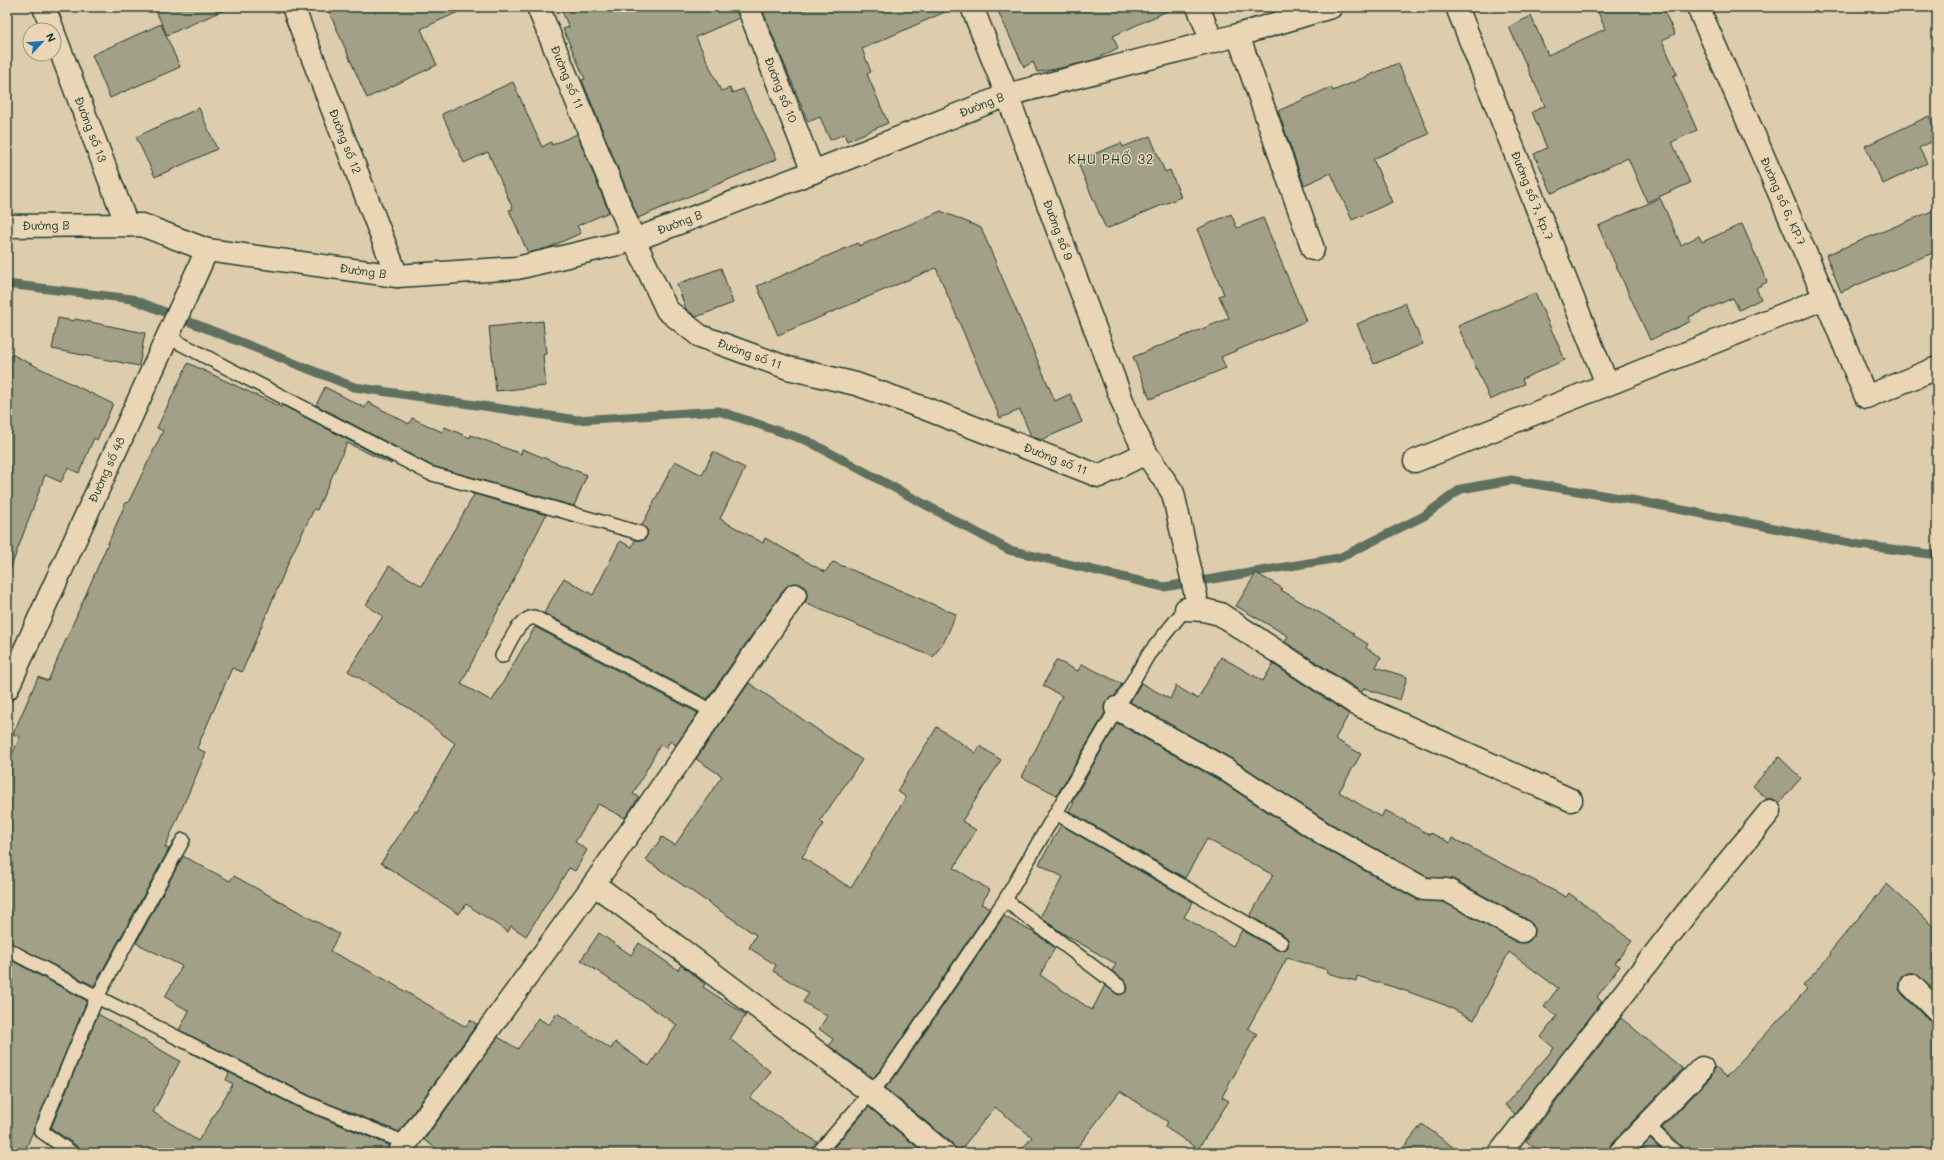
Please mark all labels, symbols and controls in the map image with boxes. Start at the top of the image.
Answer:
north arrow [22,22,62,62]
text: N [43,30,60,44]
street label: Đường số 11 [548,43,588,111]
street label: Đường số 10 [761,54,802,125]
street label: Đường B [956,88,1006,120]
street label: Đường số 13 [72,94,111,164]
street label: Đường số 12 [326,106,366,176]
street label: Đường số 7, kp.7 [1508,148,1558,243]
district label: KHU PHỐ 32 [1068,150,1154,167]
street label: Đường số 6, KP.7 [1757,154,1810,248]
street label: Đường số 9 [1040,197,1078,262]
street label: Đường B [655,206,704,238]
street label: Đường B [22,217,70,233]
street label: Đường B [339,259,388,281]
street label: Đường số 11 [715,334,784,372]
street label: Đường số 48 [84,434,128,505]
street label: Đường số 11 [1021,438,1090,478]

